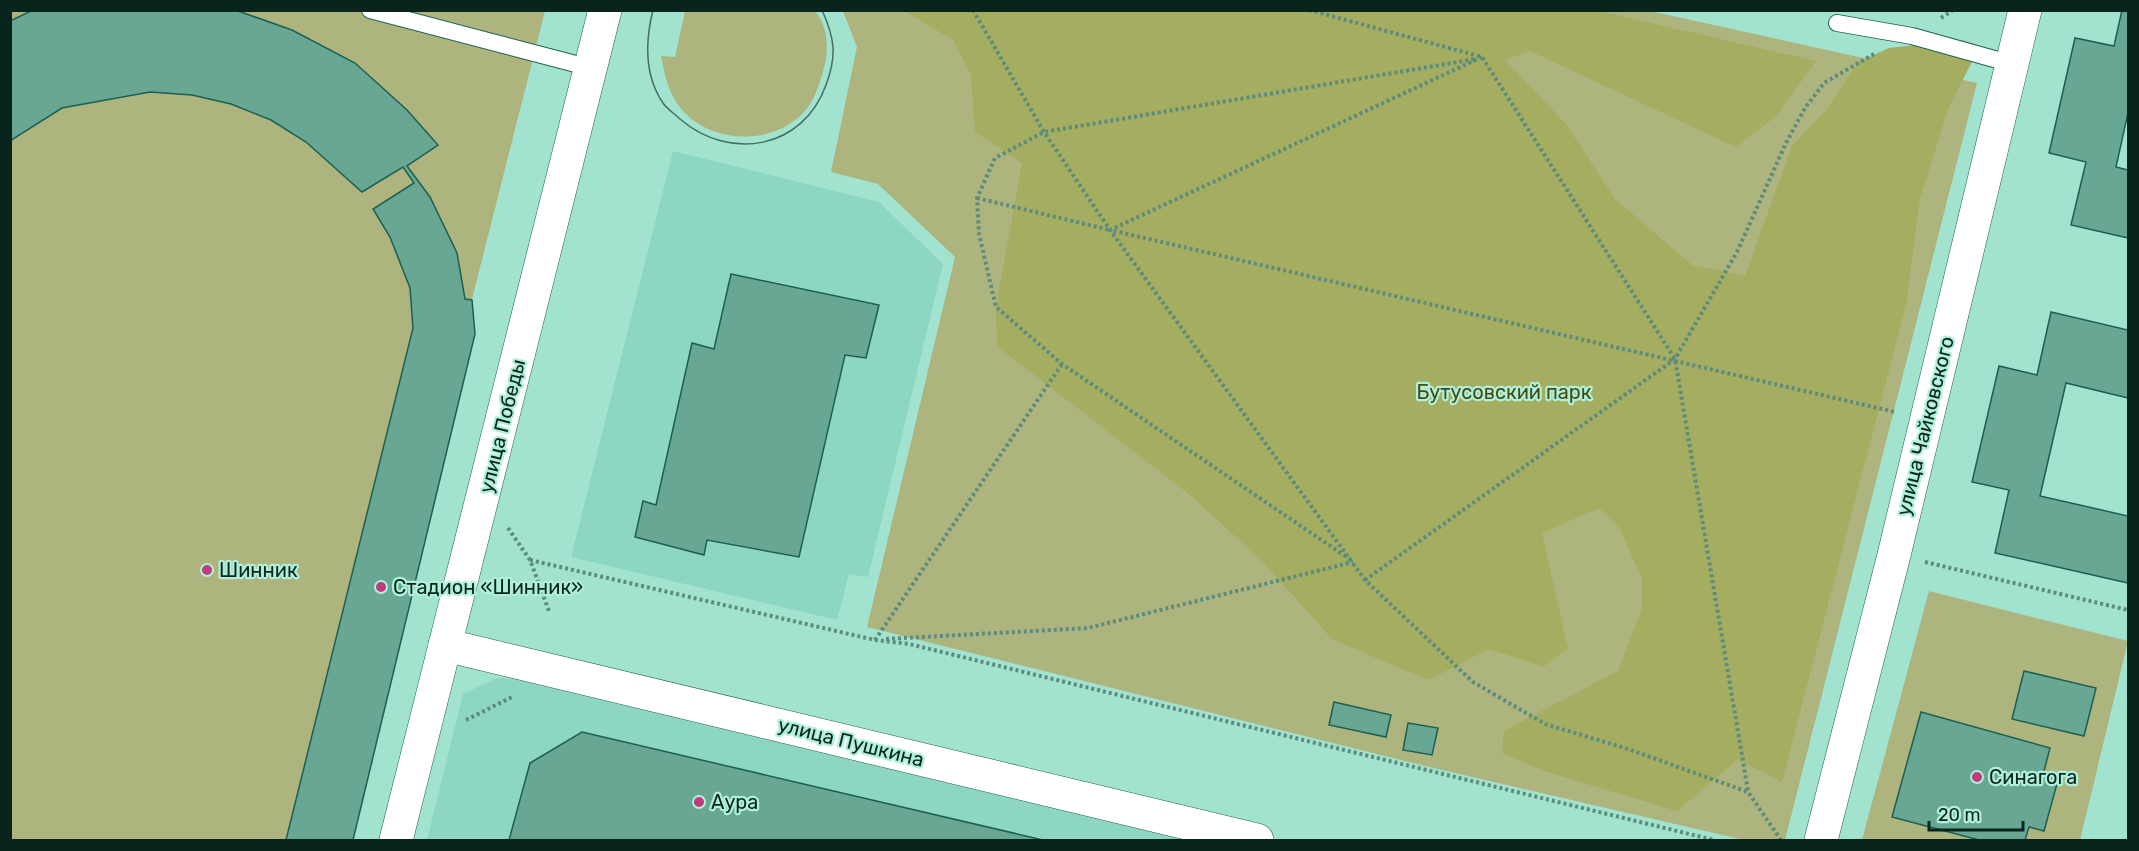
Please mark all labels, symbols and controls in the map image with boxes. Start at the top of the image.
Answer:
street label: улица Чайковского [1891,334,1959,518]
street label: улица Победы [474,357,530,495]
park label: Бутусовский парк [1417,380,1592,404]
place label: Шинник [219,558,298,582]
marker: Шинник [200,563,214,577]
place label: Стадион «Шинник» [393,575,583,599]
marker: Стадион «Шинник» [374,580,388,594]
street label: улица Пушкина [776,712,926,772]
place label: Синагога [1989,765,2077,789]
marker: Синагога [1970,770,1984,784]
place label: Аура [711,790,758,814]
scale bar [1929,794,2024,832]
marker: Аура [692,795,706,809]
text: 20 m [1938,804,1980,826]

